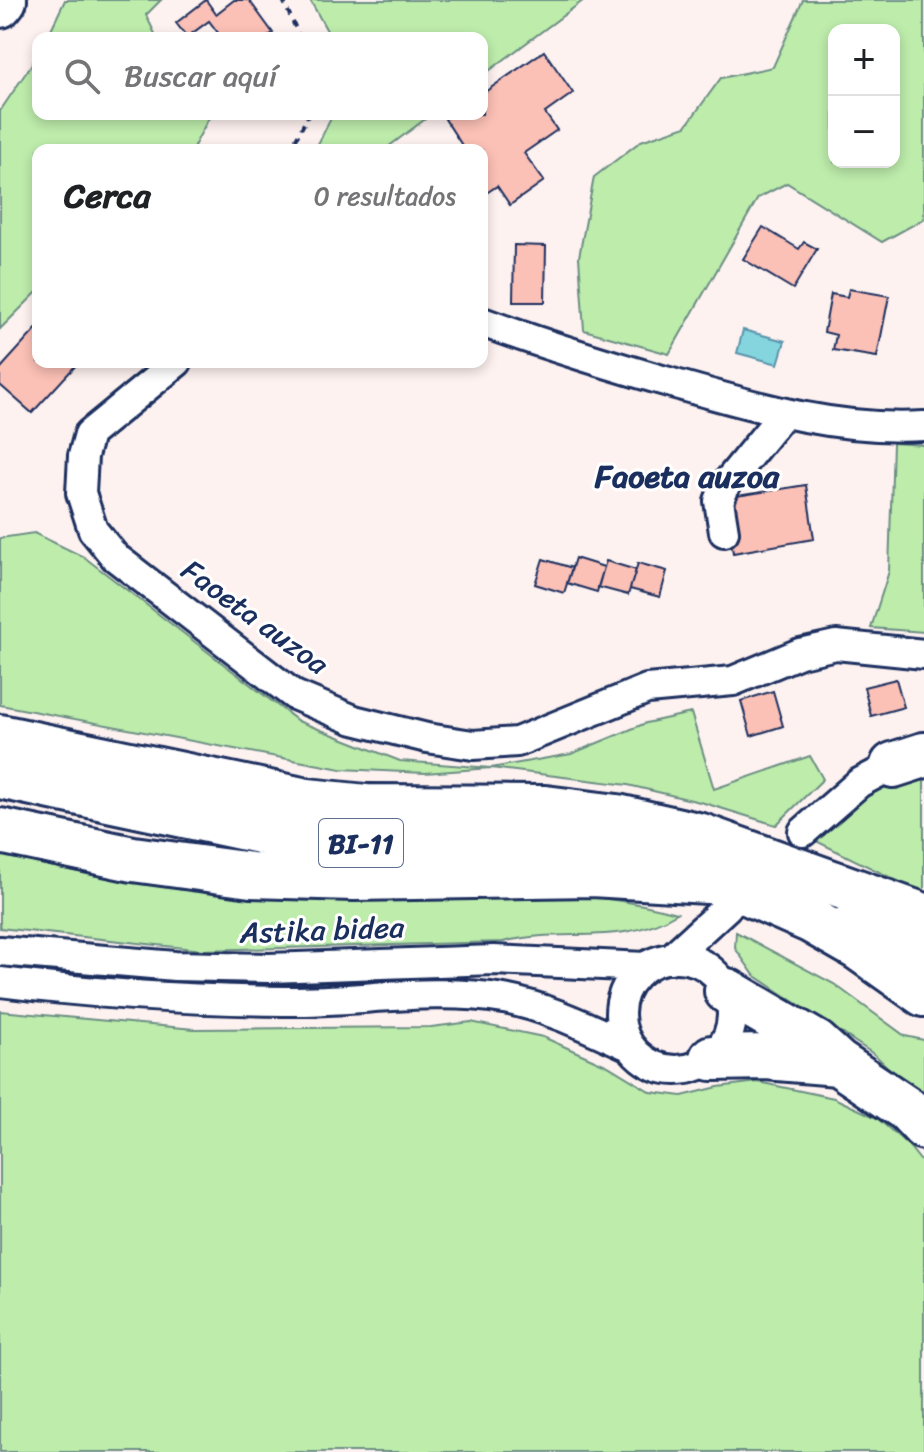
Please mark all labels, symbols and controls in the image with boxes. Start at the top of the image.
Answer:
map controls [828,24,900,168]
button: + [828,24,900,96]
search box [32,32,488,120]
text: Buscar aquí [124,49,277,103]
icon: search [60,54,104,98]
button: − [828,96,900,168]
text: Cerca [64,166,151,226]
text: 0 resultados [313,173,456,219]
district label: Faoeta auzoa [594,448,780,505]
street label: Faoeta auzoa [169,544,342,690]
road number: BI-11 [319,819,403,867]
street label: Astika bidea [238,900,406,960]

